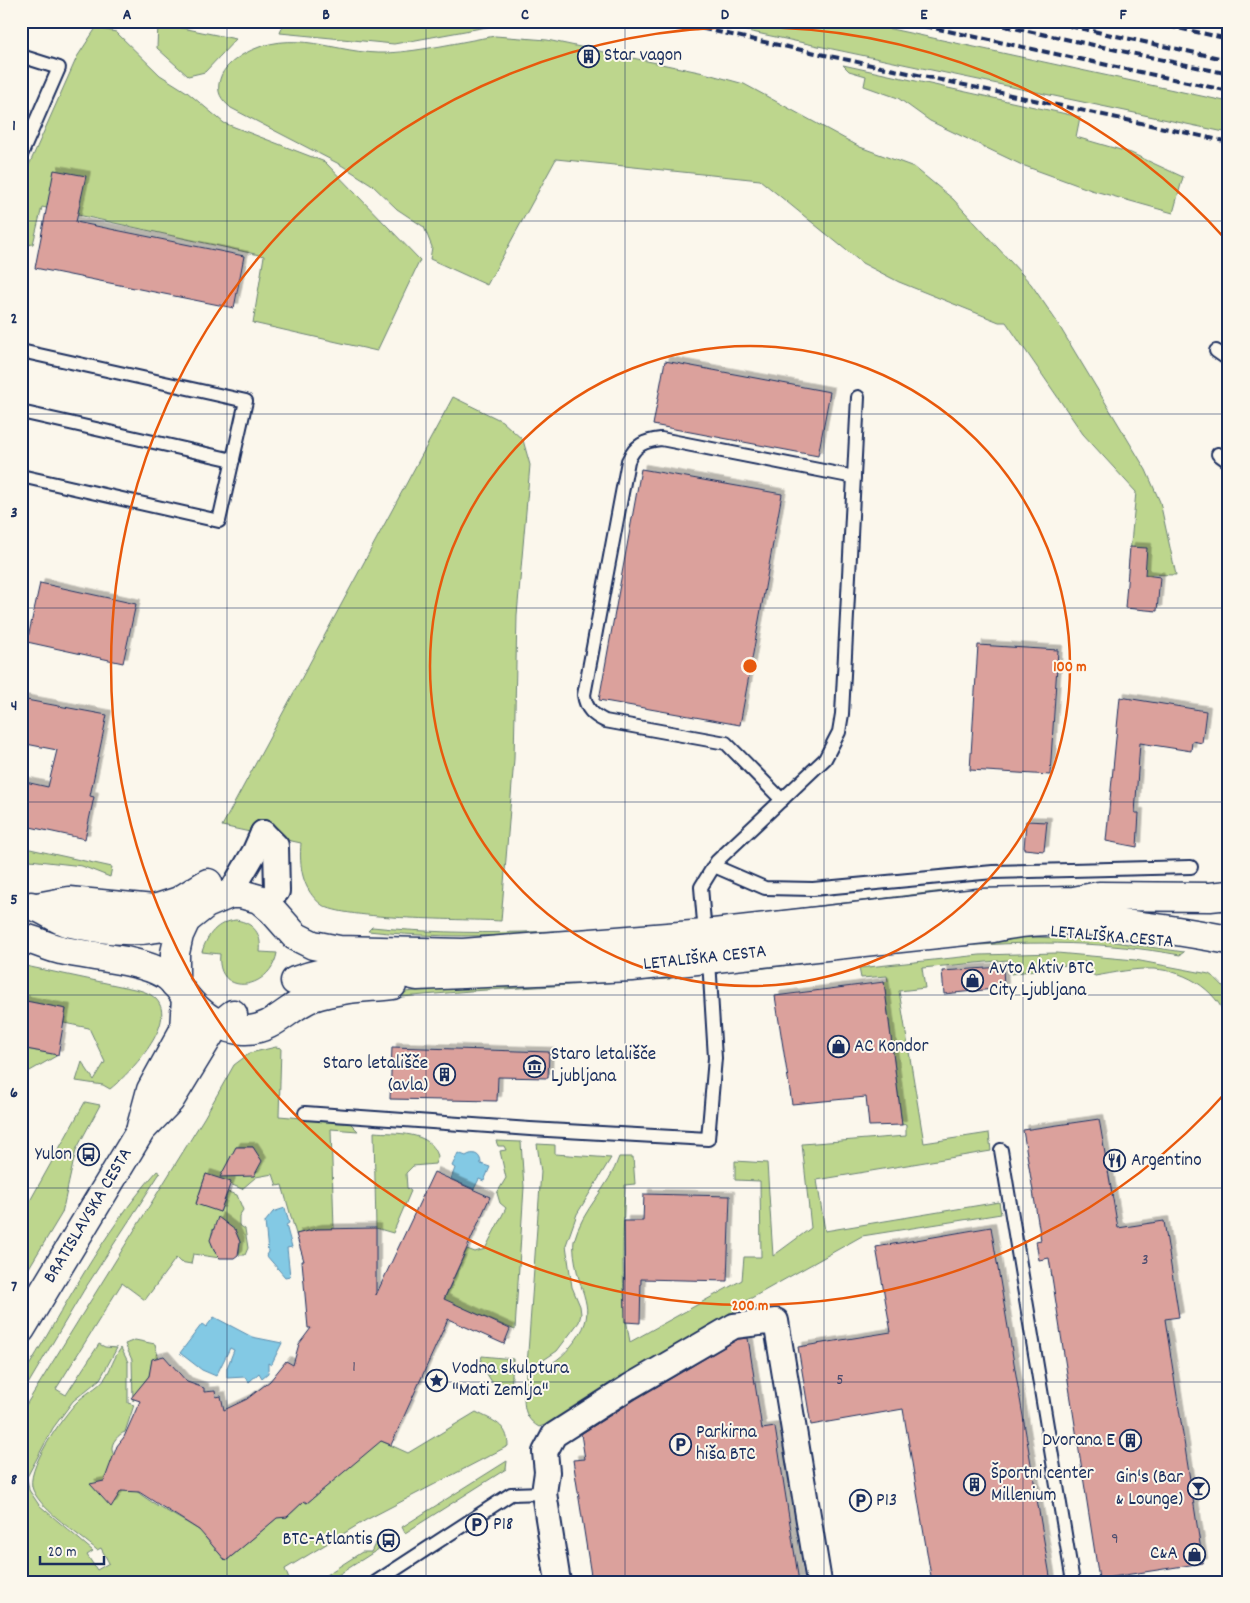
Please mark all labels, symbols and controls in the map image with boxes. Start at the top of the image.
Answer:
text: A [123,4,132,27]
text: B [322,4,330,27]
text: C [521,4,529,27]
text: D [721,4,730,27]
text: E [920,4,928,27]
text: F [1119,4,1127,27]
place label: Star vagon [604,43,682,70]
building icon: Star vagon [576,44,600,68]
text: 1 [12,115,16,138]
text: 2 [11,308,18,331]
text: 3 [10,502,18,525]
centre of rings [741,657,759,675]
text: 100 m [1053,657,1087,679]
text: 4 [11,695,17,718]
text: 5 [10,889,18,912]
street label: LETALIŠKA CESTA [1049,919,1175,957]
street label: LETALIŠKA CESTA [642,939,768,979]
place label: Avto Aktiv BTC City Ljubljana [989,956,1094,1005]
shop icon: Avto Aktiv BTC City Ljubljana [961,968,985,992]
place label: AC Kondor [854,1034,929,1061]
shop icon: AC Kondor [826,1035,850,1059]
place label: Staro letališče Ljubljana [551,1042,656,1091]
place label: Staro letališče (avla) [323,1051,428,1100]
museum icon: Staro letališče Ljubljana [523,1054,547,1078]
building icon: Staro letališče (avla) [432,1063,456,1087]
text: 6 [10,1082,18,1105]
place label: Yulon [35,1142,72,1169]
street label: BRATISLAVSKA CESTA [38,1143,140,1289]
bus stop icon: Yulon [76,1143,100,1167]
place label: Argentino [1131,1148,1202,1175]
restaurant icon: Argentino [1103,1149,1127,1173]
house number: 3 [1141,1249,1149,1272]
text: 7 [11,1276,17,1299]
text: 200 m [732,1296,768,1318]
house number: 1 [352,1356,356,1379]
place label: Vodna skulptura "Mati Zemlja" [452,1356,570,1405]
place icon: Vodna skulptura "Mati Zemlja" [424,1368,448,1392]
house number: 5 [836,1369,844,1392]
place label: Parkirna hiša BTC [696,1420,758,1469]
place label: Dvorana E [1042,1428,1115,1455]
building icon: Dvorana E [1119,1429,1143,1453]
parking icon: Parkirna hiša BTC [668,1432,692,1456]
place label: Športni center Millenium [991,1461,1094,1510]
place label: Gin's (Bar & Lounge) [1115,1465,1183,1514]
text: 8 [11,1469,18,1492]
building icon: Športni center Millenium [963,1473,987,1497]
bar icon: Gin's (Bar & Lounge) [1187,1477,1211,1501]
place label: P13 [876,1488,897,1515]
parking icon: P13 [848,1489,872,1513]
place label: P18 [493,1512,513,1539]
parking icon: P18 [465,1513,489,1537]
place label: BTC-Atlantis [282,1527,373,1554]
bus stop icon: BTC-Atlantis [377,1528,401,1552]
house number: 9 [1111,1528,1119,1551]
scale bar [40,1533,104,1565]
place label: C&A [1150,1541,1178,1568]
text: 20 m [48,1542,76,1564]
shop icon: C&A [1182,1542,1206,1566]

